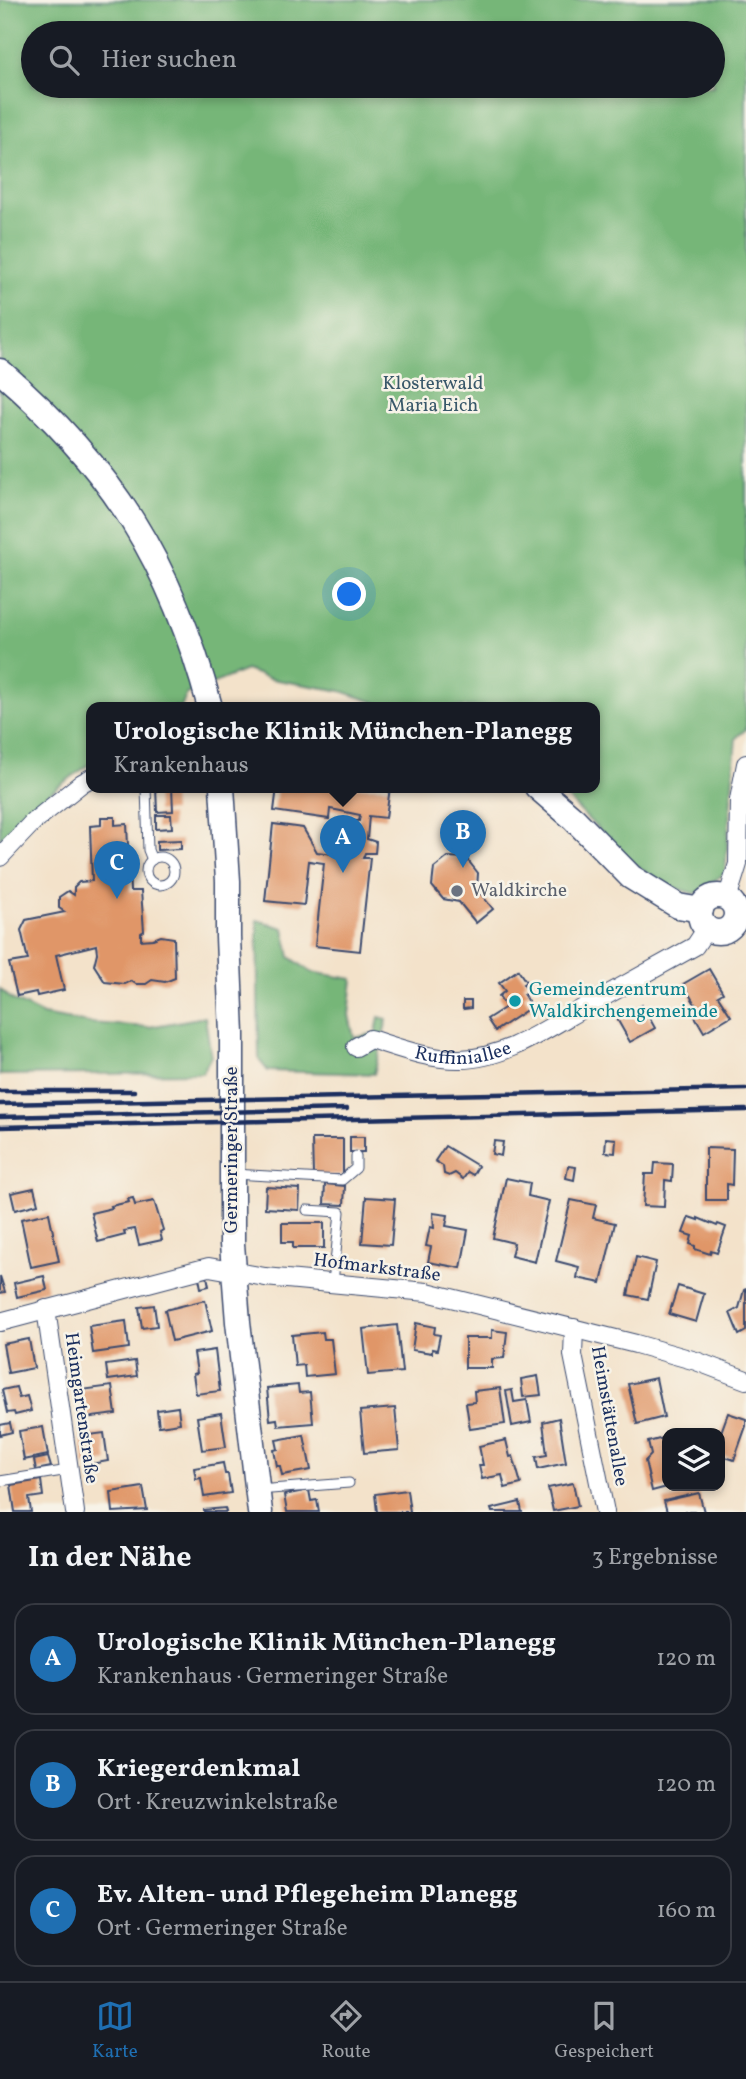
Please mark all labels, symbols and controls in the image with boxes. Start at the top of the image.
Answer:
search box [21,21,725,98]
icon: search [45,41,83,79]
text: Hier suchen [101,42,237,78]
park label: Klosterwald Maria Eich [383,371,483,419]
your location [332,577,366,611]
popup [86,702,600,793]
text: Urologische Klinik München-Planegg [114,714,573,750]
text: Krankenhaus [114,750,249,782]
pin: B [440,810,486,868]
pin: A [320,815,366,873]
pin: C [94,841,140,899]
place label: Waldkirche [471,878,567,904]
marker: Waldkirche [449,883,465,899]
place label: Gemeindezentrum Waldkirchengemeinde [529,977,718,1025]
marker: Gemeindezentrum Waldkirchengemeinde [507,993,523,1009]
street label: Ruffiniallee [412,1036,515,1072]
street label: Germeringer Straße [219,1066,245,1234]
street label: Hofmarkstraße [312,1247,442,1289]
street label: Heimgartenstraße [58,1331,104,1485]
street label: Heimstättenallee [584,1344,634,1488]
map controls [662,1428,725,1491]
button: layers [662,1428,725,1491]
text: In der Nähe [28,1537,192,1579]
text: 3 Ergebnisse [592,1542,718,1574]
text: Urologische Klinik München-Planegg [97,1625,556,1661]
text: A [45,1643,61,1675]
text: 120 m [656,1643,716,1675]
text: Krankenhaus · Germeringer Straße [97,1661,448,1693]
text: Kriegerdenkmal [97,1751,300,1787]
text: B [45,1769,61,1801]
text: 120 m [656,1769,716,1801]
text: Ort · Kreuzwinkelstraße [97,1787,338,1819]
text: Ev. Alten- und Pflegeheim Planegg [97,1877,517,1913]
text: C [46,1895,60,1927]
text: 160 m [657,1895,716,1927]
text: Ort · Germeringer Straße [97,1913,348,1945]
tab: Karte [92,1997,138,2065]
tab: Route [322,1997,371,2065]
tab: Gespeichert [554,1997,654,2065]

